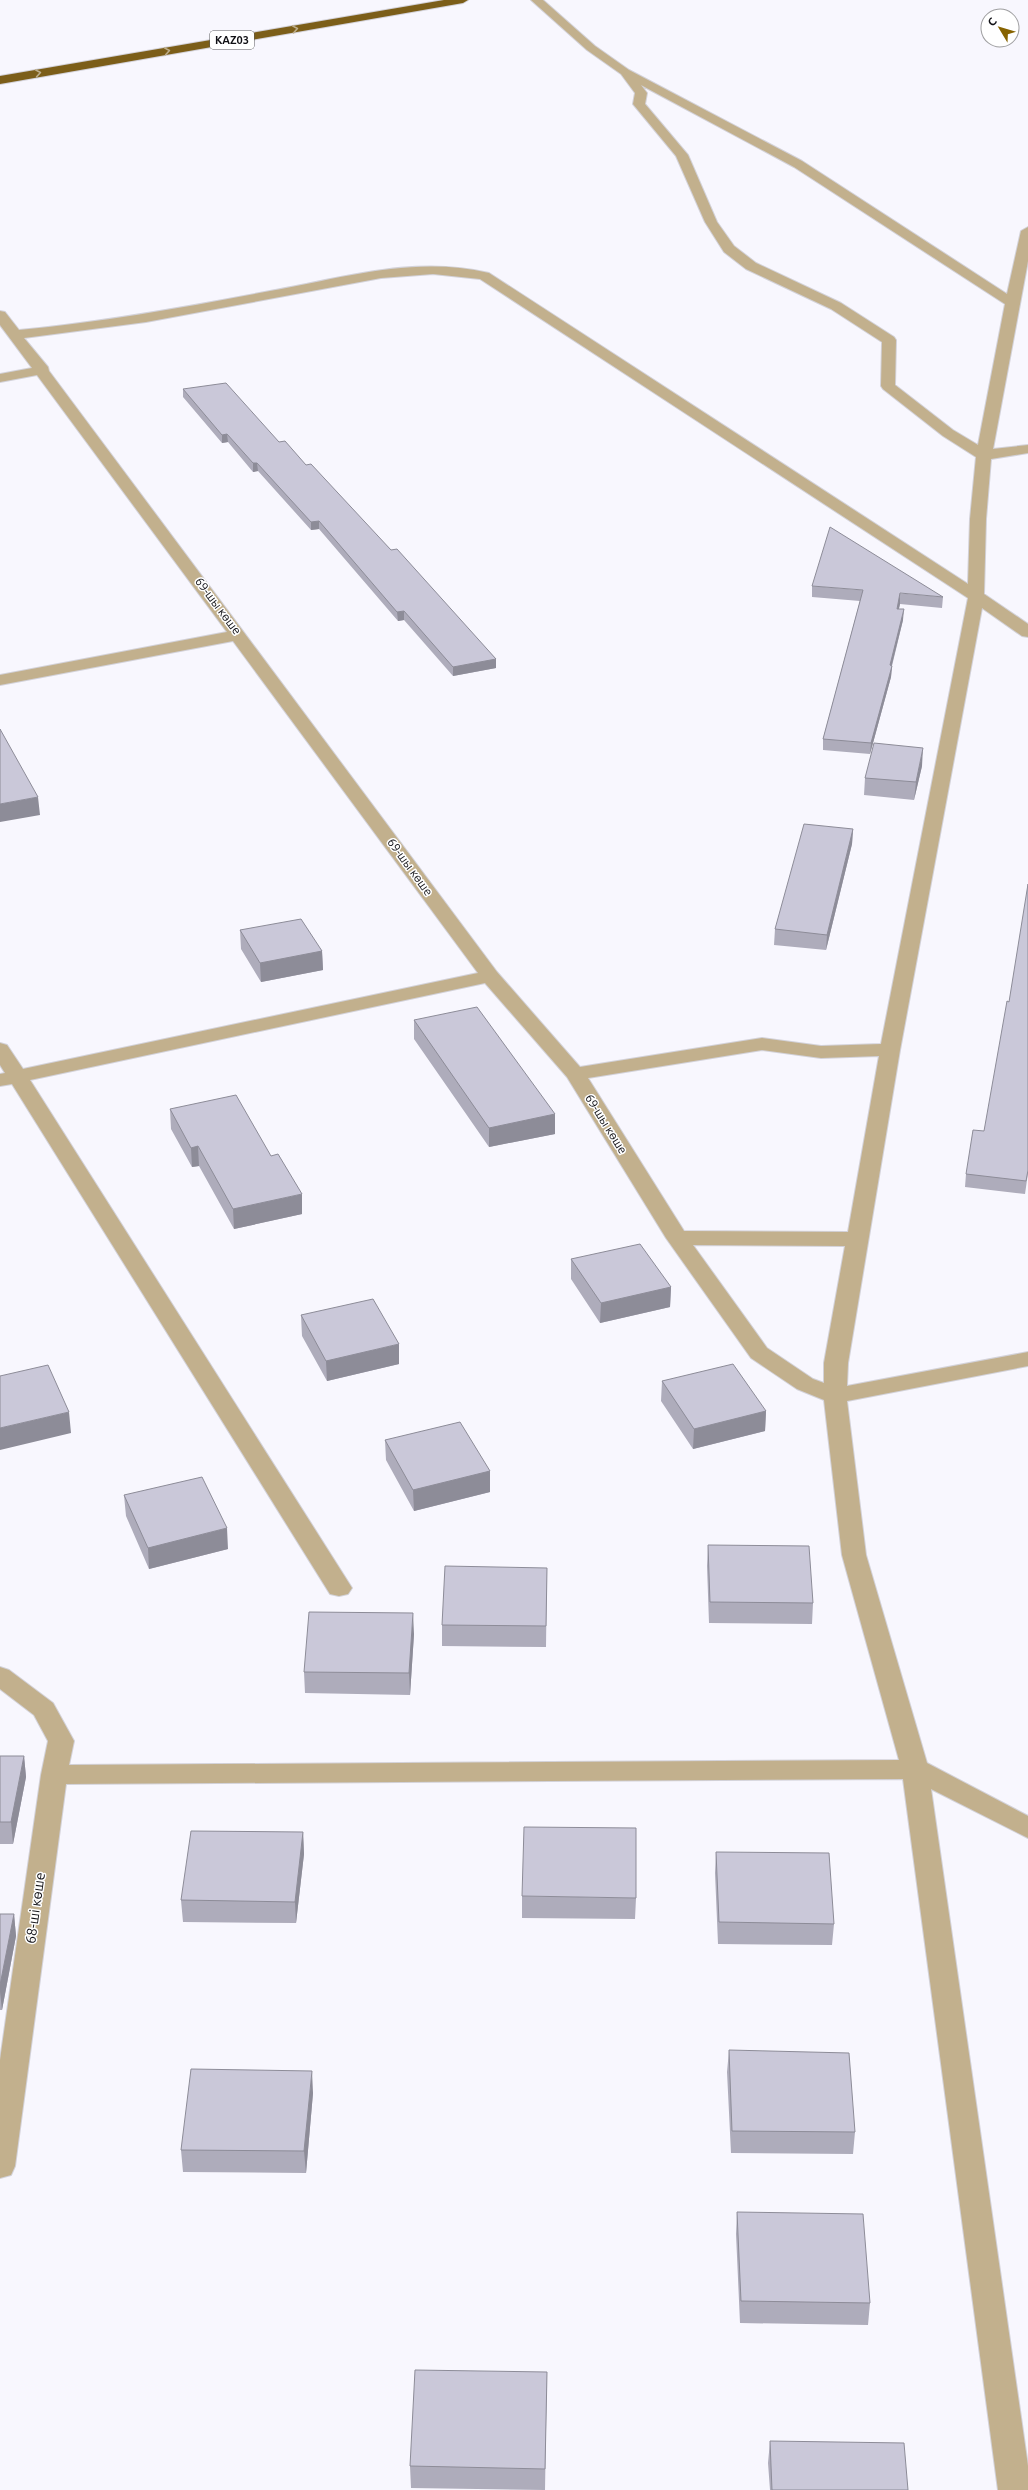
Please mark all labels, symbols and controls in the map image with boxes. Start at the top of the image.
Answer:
north arrow [980,8,1020,48]
text: С [985,15,999,28]
one-way arrow [292,25,298,34]
road number: KАZ03 [210,31,254,49]
one-way arrow [163,47,170,56]
one-way arrow [35,69,42,78]
street label: 69-шы көше [193,575,244,637]
street label: 69-шы көше [385,835,436,898]
street label: 69-шы көше [583,1092,630,1156]
street label: 68-ші көше [22,1871,48,1945]

